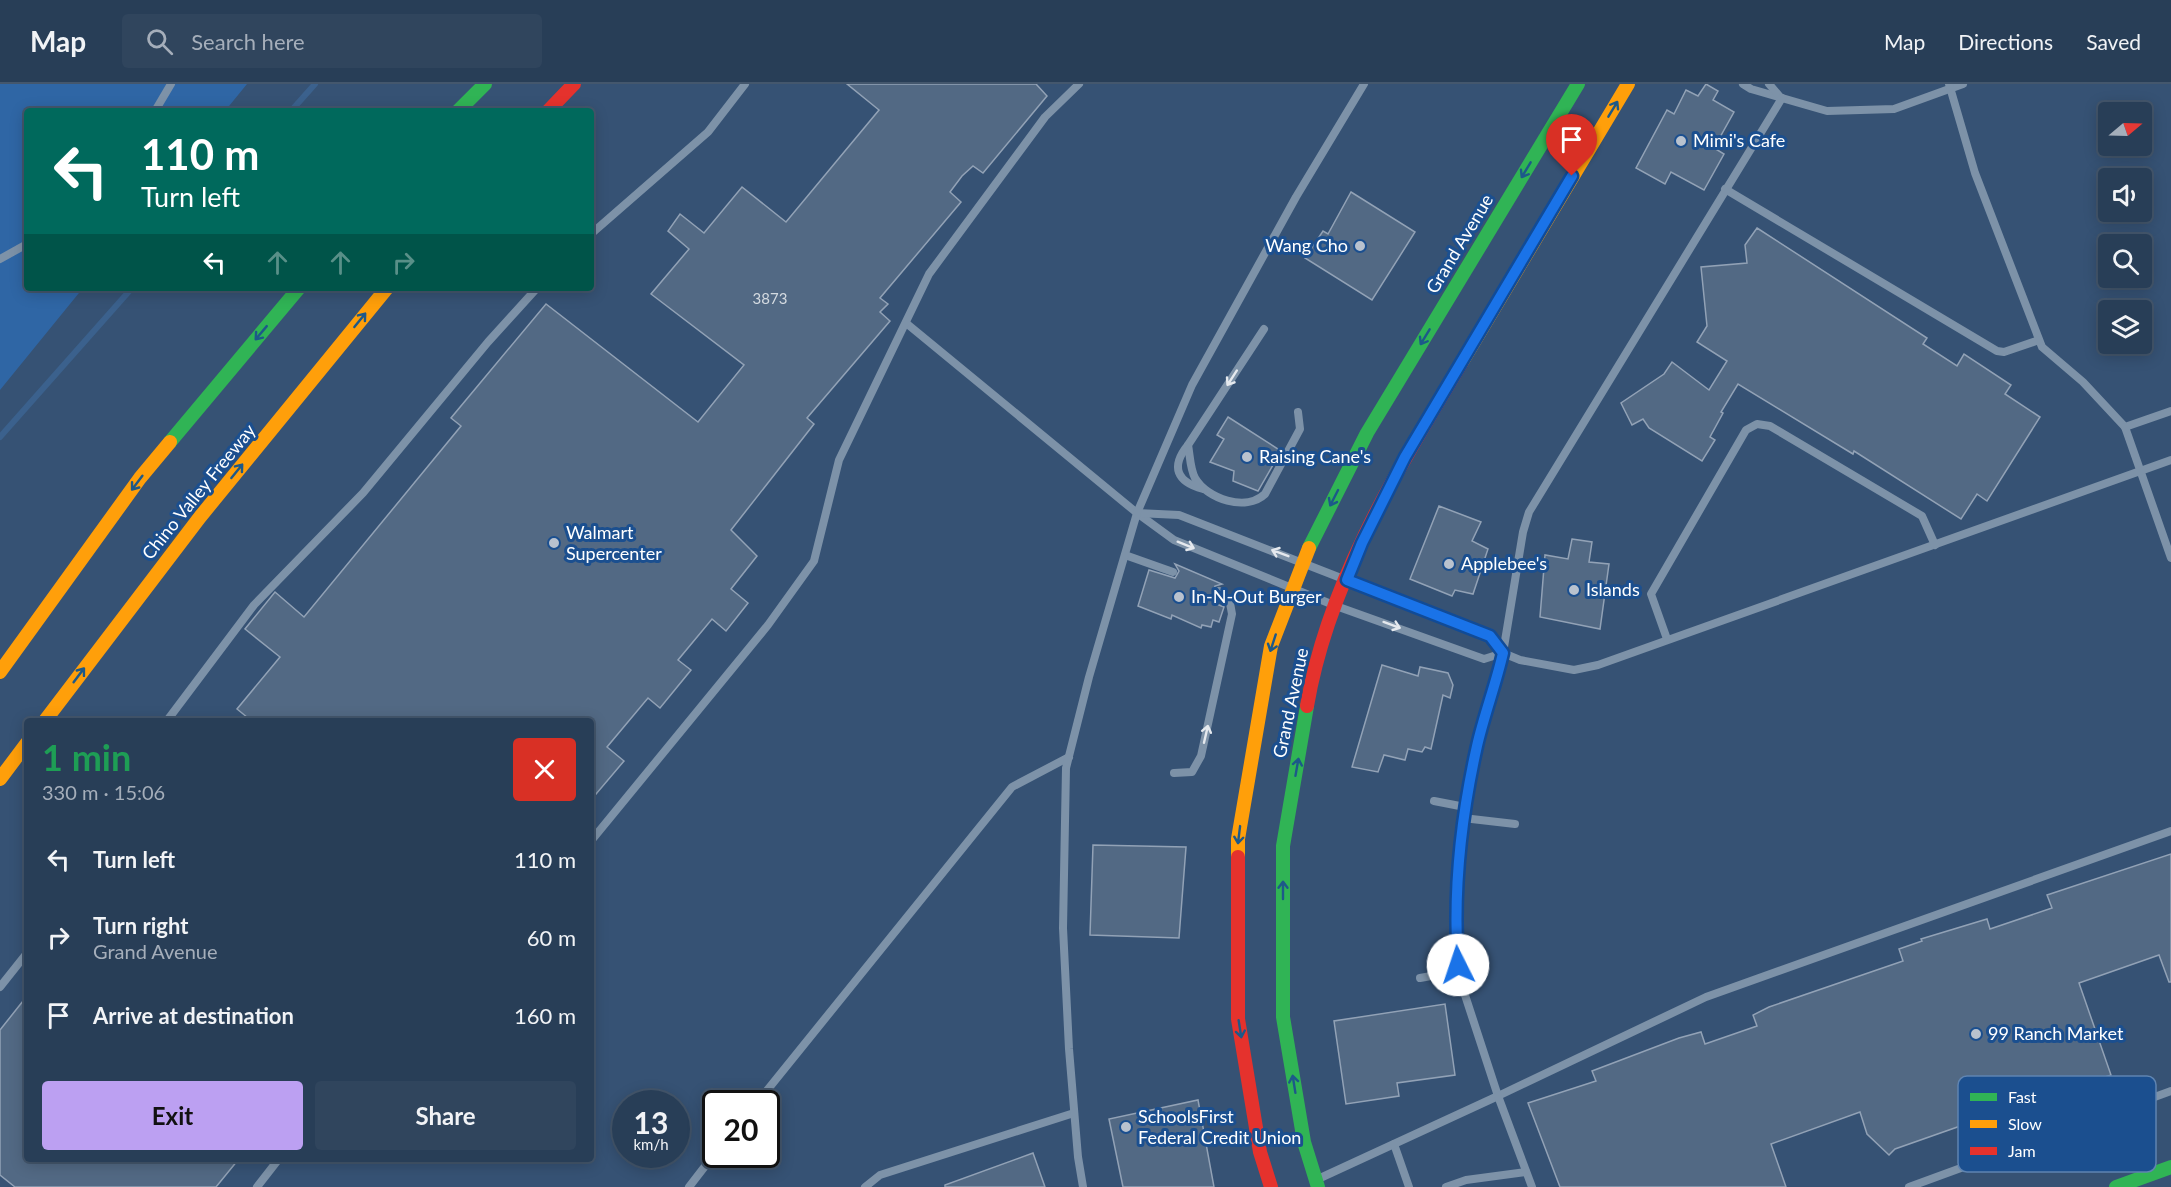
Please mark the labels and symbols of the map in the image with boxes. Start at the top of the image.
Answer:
one-way arrow [1608,101,1620,118]
north arrow [2098,102,2152,156]
pin [1546,114,1597,176]
place label: Mimi's Cafe [1693,129,1785,151]
marker: Mimi's Cafe [1674,134,1688,148]
one-way arrow [1520,161,1532,178]
street label: Grand Avenue [1421,190,1497,297]
place label: Wang Cho [1265,234,1348,256]
marker: Wang Cho [1353,239,1367,253]
house number: 3873 [753,289,787,307]
one-way arrow [354,312,367,328]
one-way arrow [254,325,268,340]
one-way arrow [1418,328,1430,345]
one-way arrow [1226,369,1238,386]
street label: Chino Valley Freeway [137,419,260,564]
place label: Raising Cane's [1259,445,1371,467]
marker: Raising Cane's [1240,450,1254,464]
one-way arrow [230,464,244,479]
one-way arrow [131,475,143,491]
one-way arrow [1327,489,1339,507]
place label: Walmart Supercenter [566,521,662,564]
marker: Walmart Supercenter [547,536,561,550]
one-way arrow [1176,540,1195,551]
one-way arrow [1271,547,1290,558]
place label: Applebee's [1461,552,1547,574]
marker: Applebee's [1442,557,1456,571]
place label: Islands [1586,578,1640,600]
marker: Islands [1567,583,1581,597]
place label: In-N-Out Burger [1191,585,1322,607]
marker: In-N-Out Burger [1172,590,1186,604]
one-way arrow [1382,621,1401,632]
one-way arrow [1267,633,1278,652]
street label: Grand Avenue [1268,646,1312,760]
one-way arrow [73,667,85,683]
one-way arrow [1200,725,1212,744]
one-way arrow [1291,757,1302,777]
one-way arrow [1233,824,1244,844]
one-way arrow [1277,880,1289,900]
position arrow [1426,933,1490,997]
one-way arrow [1234,1019,1245,1039]
place label: 99 Ranch Market [1988,1022,2124,1044]
marker: 99 Ranch Market [1969,1027,1983,1041]
one-way arrow [1289,1075,1300,1094]
legend [1958,1076,2156,1172]
text: Fast [2008,1087,2037,1106]
speed limit sign: 20 [702,1090,780,1168]
place label: SchoolsFirst Federal Credit Union [1138,1105,1301,1148]
text: Slow [2008,1114,2042,1133]
marker: SchoolsFirst Federal Credit Union [1119,1120,1133,1134]
text: Jam [2008,1141,2036,1160]

